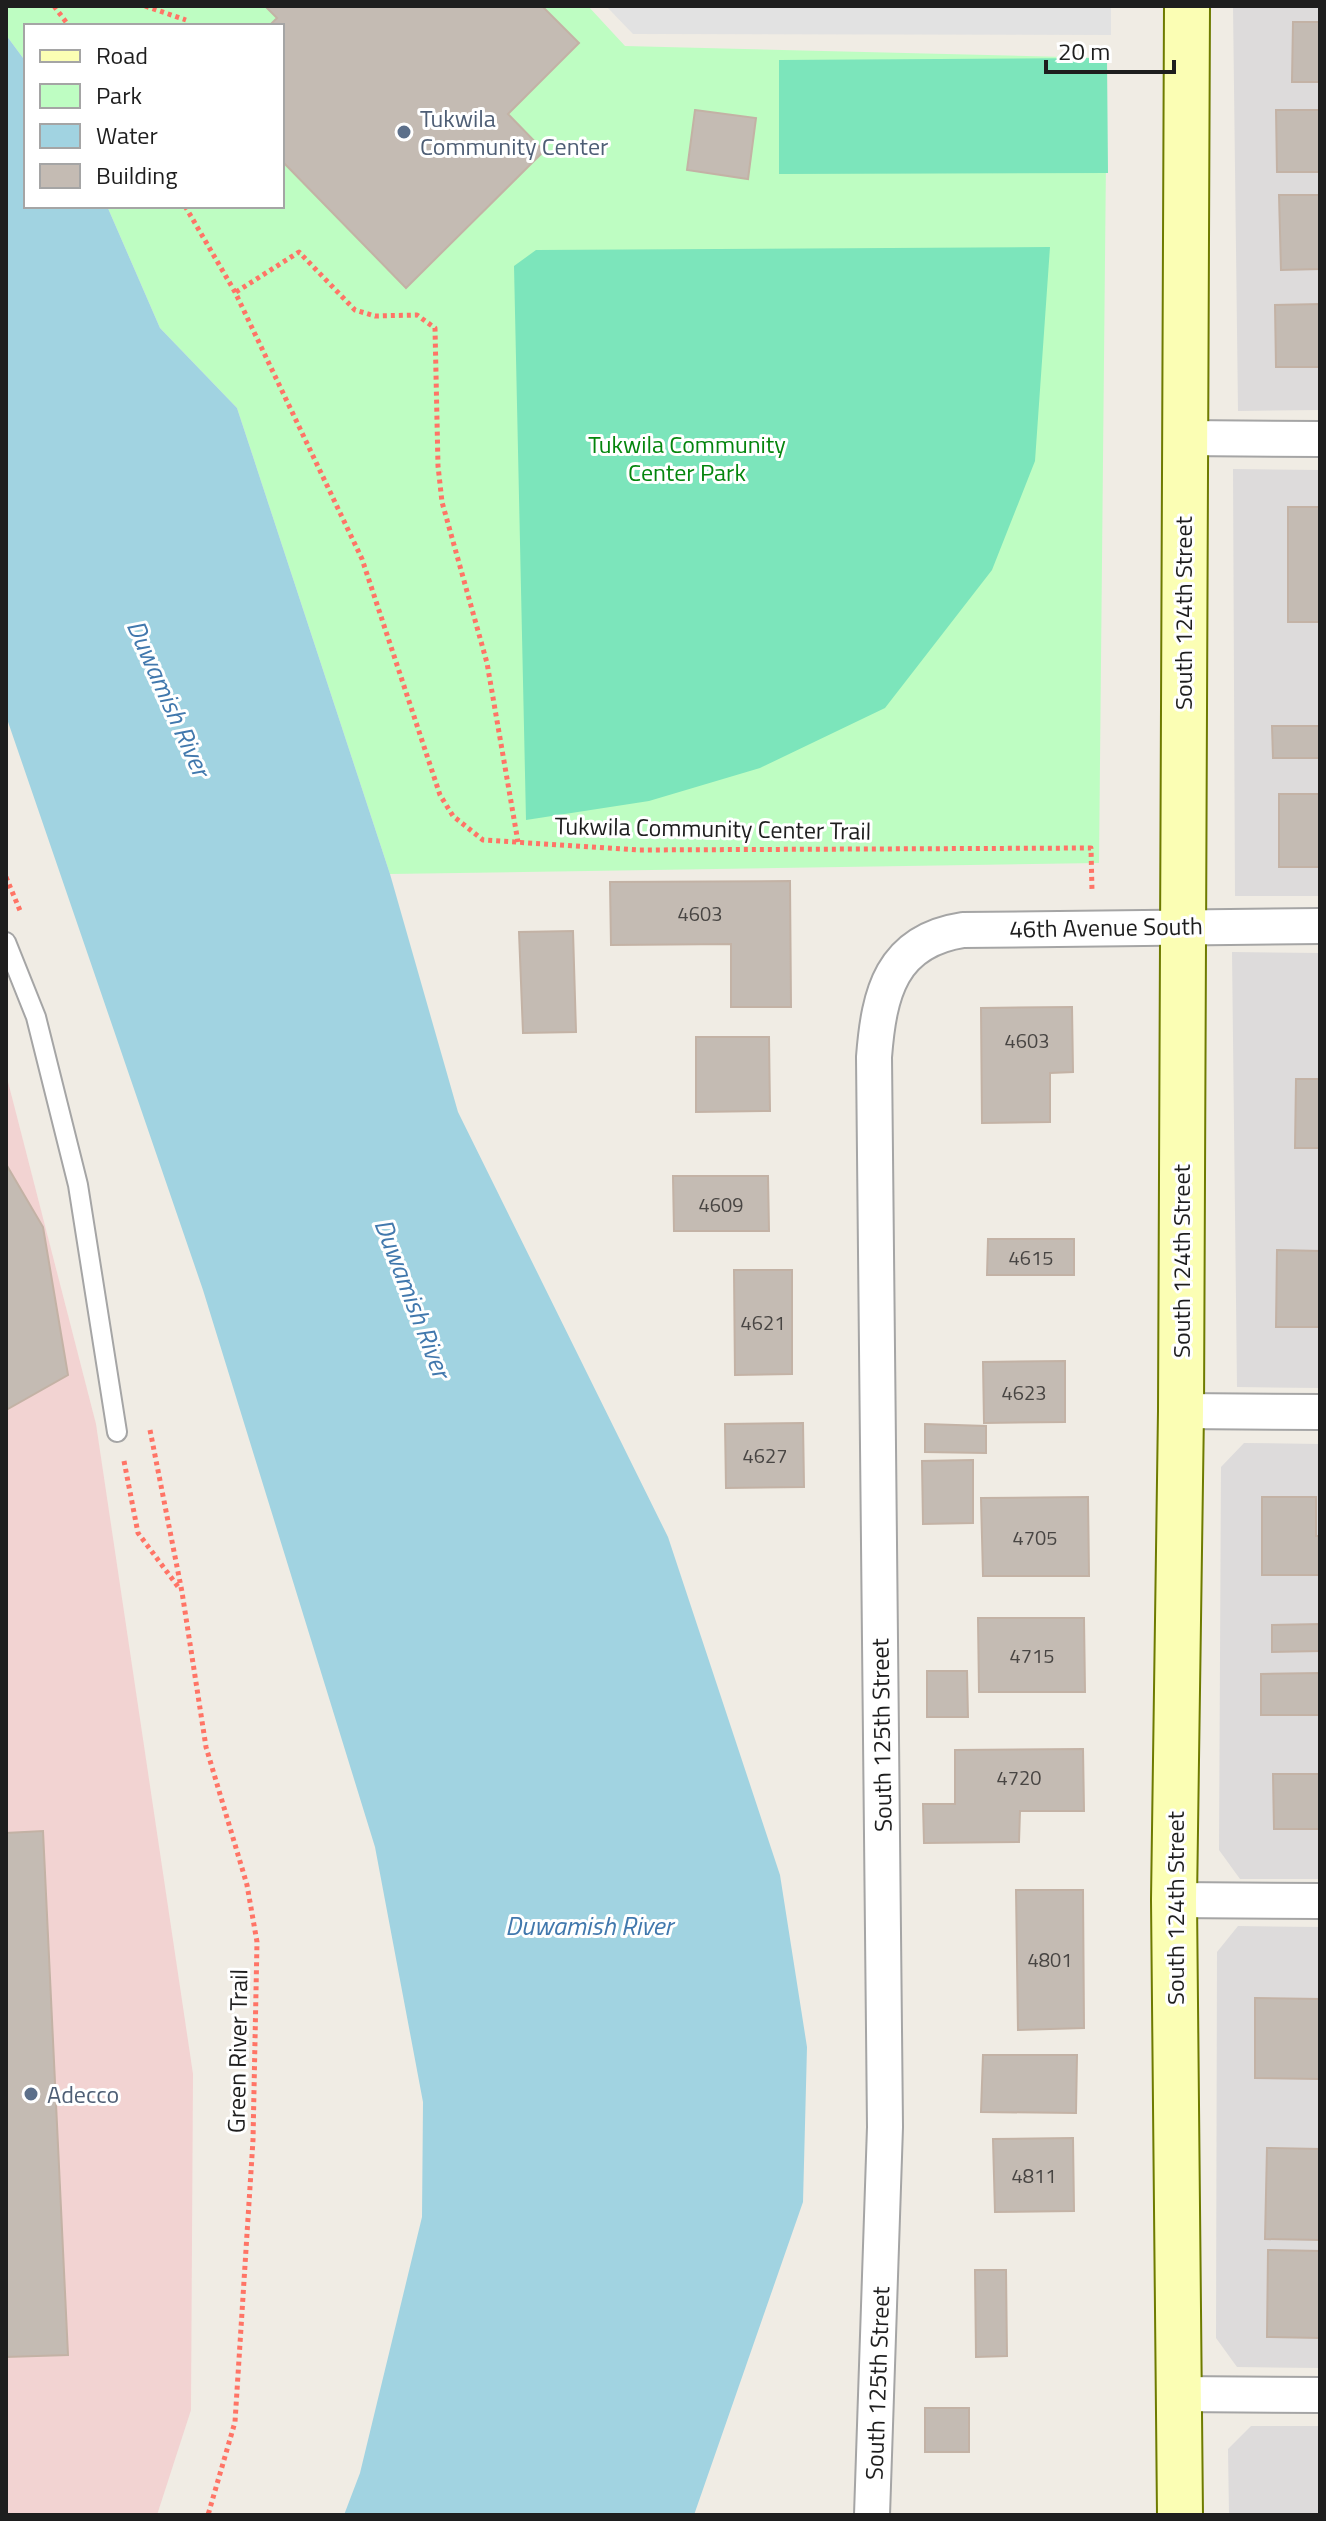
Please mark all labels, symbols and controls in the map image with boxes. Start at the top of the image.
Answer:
legend [24,24,284,208]
scale bar [1046,24,1174,74]
text: 20 m [1058,33,1110,69]
text: Road [96,37,148,73]
text: Park [96,77,142,113]
place label: Tukwila Community Center [420,100,608,164]
text: Water [96,117,158,153]
marker: Tukwila Community Center [395,123,413,141]
text: Building [96,157,178,193]
park label: Tukwila Community Center Park [588,426,786,490]
street label: South 124th Street [1165,516,1201,710]
water label: Duwamish River [117,614,222,785]
street label: Tukwila Community Center Trail [554,807,872,849]
house number: 4603 [678,898,722,929]
street label: 46th Avenue South [1009,907,1203,947]
house number: 4603 [1005,1025,1049,1056]
street label: South 124th Street [1163,1164,1199,1358]
house number: 4609 [699,1189,743,1220]
water label: Duwamish River [365,1213,462,1386]
house number: 4615 [1009,1242,1053,1273]
house number: 4621 [741,1307,785,1338]
house number: 4623 [1002,1377,1046,1408]
house number: 4627 [743,1440,787,1471]
house number: 4705 [1013,1522,1057,1553]
street label: South 125th Street [861,1637,901,1832]
house number: 4715 [1010,1640,1054,1671]
house number: 4720 [997,1762,1041,1793]
street label: South 124th Street [1157,1811,1193,2005]
water label: Duwamish River [505,1906,676,1945]
house number: 4801 [1028,1944,1072,1975]
street label: Green River Trail [218,1969,256,2133]
place label: Adecco [47,2076,119,2112]
marker: Adecco [22,2085,40,2103]
house number: 4811 [1012,2160,1056,2191]
street label: South 125th Street [856,2285,898,2480]

